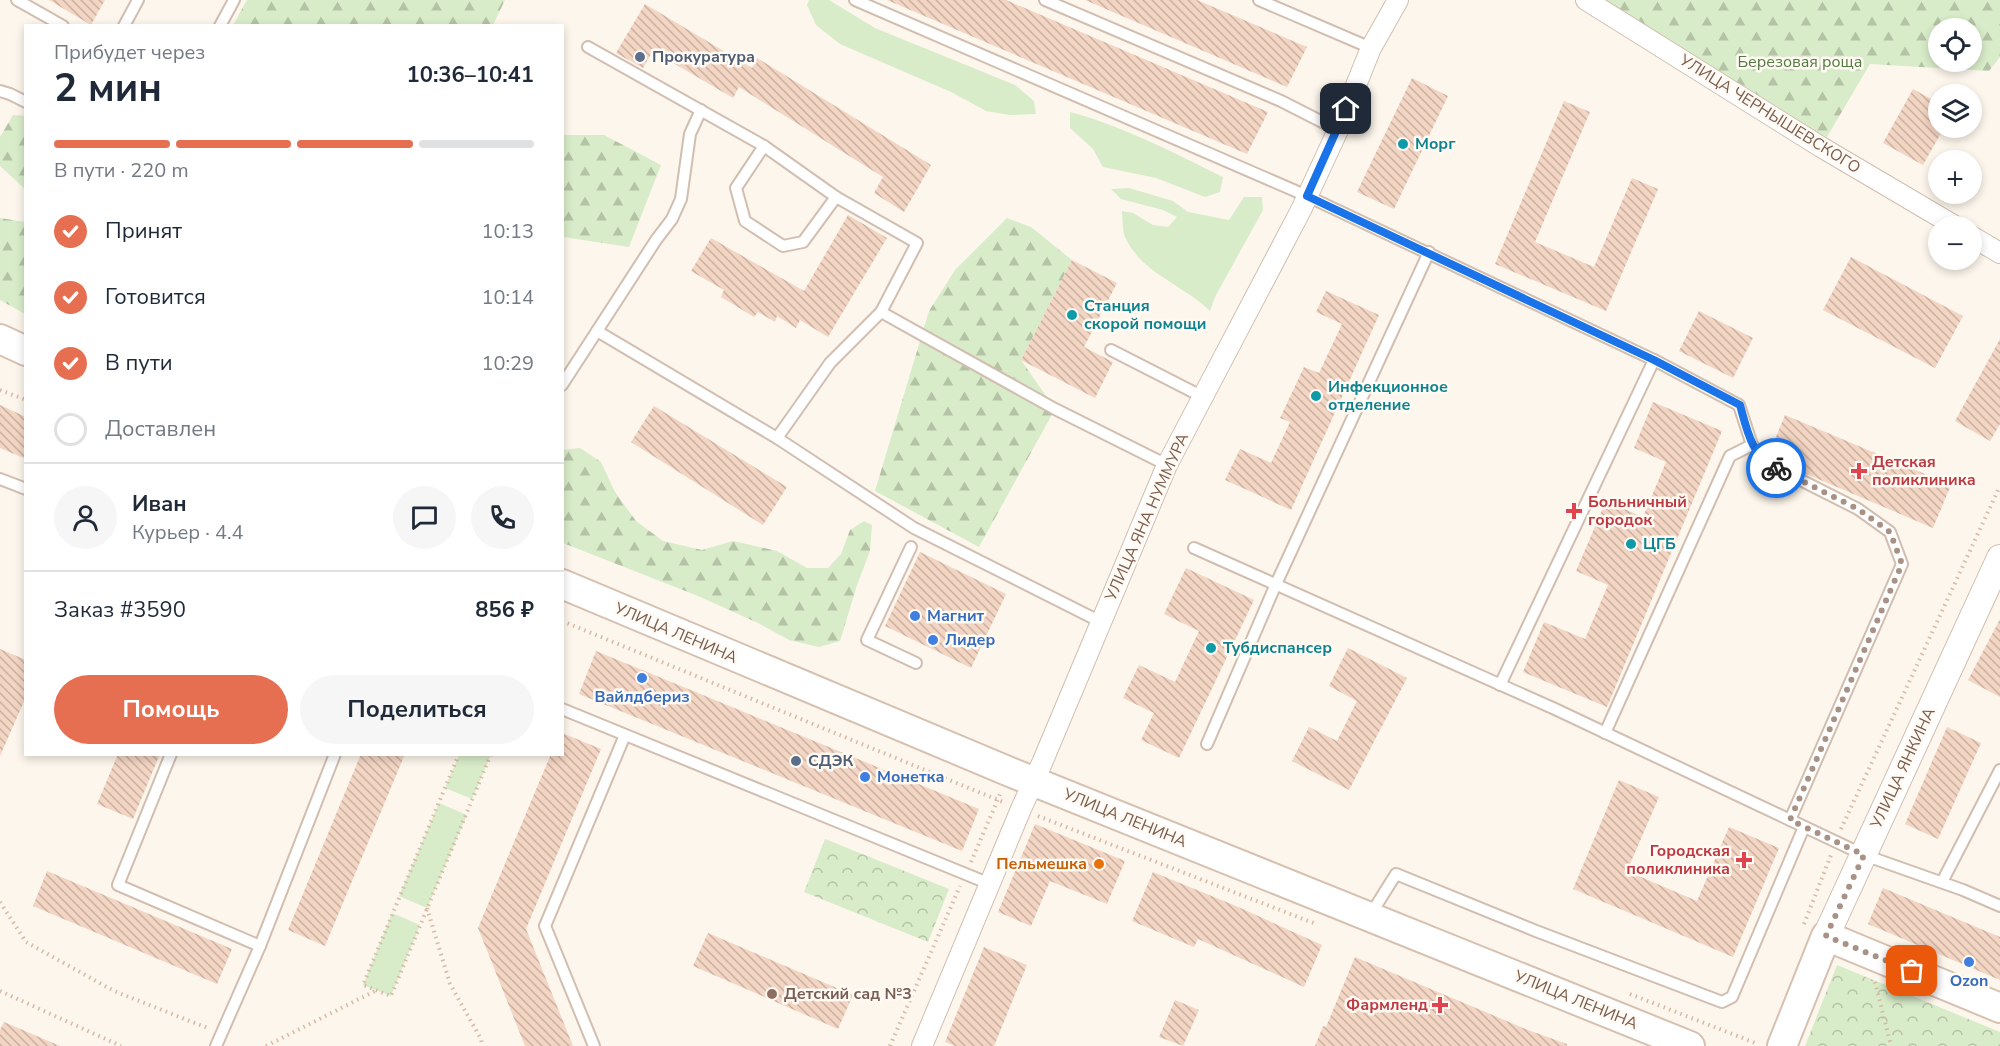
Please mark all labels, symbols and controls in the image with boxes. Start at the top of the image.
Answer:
map controls [1928,18,1982,270]
button: locate [1928,18,1982,72]
text: Прибудет через [54,39,205,66]
place label: Прокуратура [652,46,755,68]
street label: УЛИЦА ЧЕРНЫШЕВСКОГО [1674,49,1865,179]
marker: Прокуратура [633,50,647,64]
park label: Березовая роща [1738,51,1862,73]
text: 10:36–10:41 [406,60,534,90]
text: 2 мин [54,62,162,115]
pin [1320,83,1371,134]
button: layers [1928,84,1982,138]
icon: home [1329,92,1362,125]
place label: Морг [1415,133,1456,155]
marker: Морг [1396,137,1410,151]
button: + [1928,150,1982,204]
text: В пути · 220 m [54,157,189,184]
icon: check [54,215,87,248]
text: Принят [105,216,182,246]
button: − [1928,216,1982,270]
text: 10:13 [481,218,534,245]
icon: check [54,281,87,314]
text: Готовится [105,282,206,312]
text: 10:14 [481,284,534,311]
place label: Станция скорой помощи [1084,295,1206,335]
marker: Станция скорой помощи [1065,308,1079,322]
icon: check [54,347,87,380]
text: В пути [105,348,173,378]
text: 10:29 [481,350,534,377]
place label: Инфекционное отделение [1328,376,1448,416]
marker: Инфекционное отделение [1309,389,1323,403]
text: Доставлен [105,414,216,444]
street label: УЛИЦА ЯНА НУММУРА [1100,429,1194,605]
courier [1746,438,1806,498]
place label: Детская поликлиника [1872,451,1976,491]
icon: bike [1760,452,1793,485]
marker: Детская поликлиника [1850,462,1868,480]
button: person [54,486,117,549]
button: chat [393,486,456,549]
button: phone [471,486,534,549]
text: Иван [132,489,187,519]
place label: Больничный городок [1588,491,1687,531]
marker: Больничный городок [1565,502,1583,520]
text: Курьер · 4.4 [132,519,244,546]
place label: ЦГБ [1643,533,1676,555]
marker: ЦГБ [1624,537,1638,551]
text: Заказ #3590 [54,595,186,625]
text: 856 ₽ [475,595,534,625]
street label: УЛИЦА ЛЕНИНА [610,597,741,669]
place label: Магнит [927,605,985,627]
marker: Магнит [908,609,922,623]
place label: Лидер [945,629,995,651]
marker: Лидер [926,633,940,647]
place label: Тубдиспансер [1223,637,1332,659]
marker: Тубдиспансер [1204,641,1218,655]
marker: Вайлдбериз [635,671,649,685]
button: Помощь [54,675,288,744]
button: Поделиться [300,675,534,744]
place label: Вайлдбериз [594,686,690,708]
street label: УЛИЦА ЯНКИНА [1865,704,1941,833]
place label: СДЭК [808,750,854,772]
marker: СДЭК [789,754,803,768]
place label: Монетка [877,766,944,788]
marker: Монетка [858,770,872,784]
street label: УЛИЦА ЛЕНИНА [1059,783,1190,853]
place label: Городская поликлиника [1626,840,1730,880]
marker: Городская поликлиника [1735,851,1753,869]
place label: Пельмешка [996,853,1087,875]
marker: Пельмешка [1092,857,1106,871]
pin [1886,945,1937,996]
icon: bag [1895,954,1928,987]
marker: Ozon [1962,955,1976,969]
street label: УЛИЦА ЛЕНИНА [1510,965,1641,1035]
place label: Ozon [1950,970,1988,992]
place label: Детский сад №3 [784,983,912,1005]
marker: Детский сад №3 [765,987,779,1001]
place label: Фармленд [1346,994,1428,1016]
marker: Фармленд [1433,998,1447,1012]

